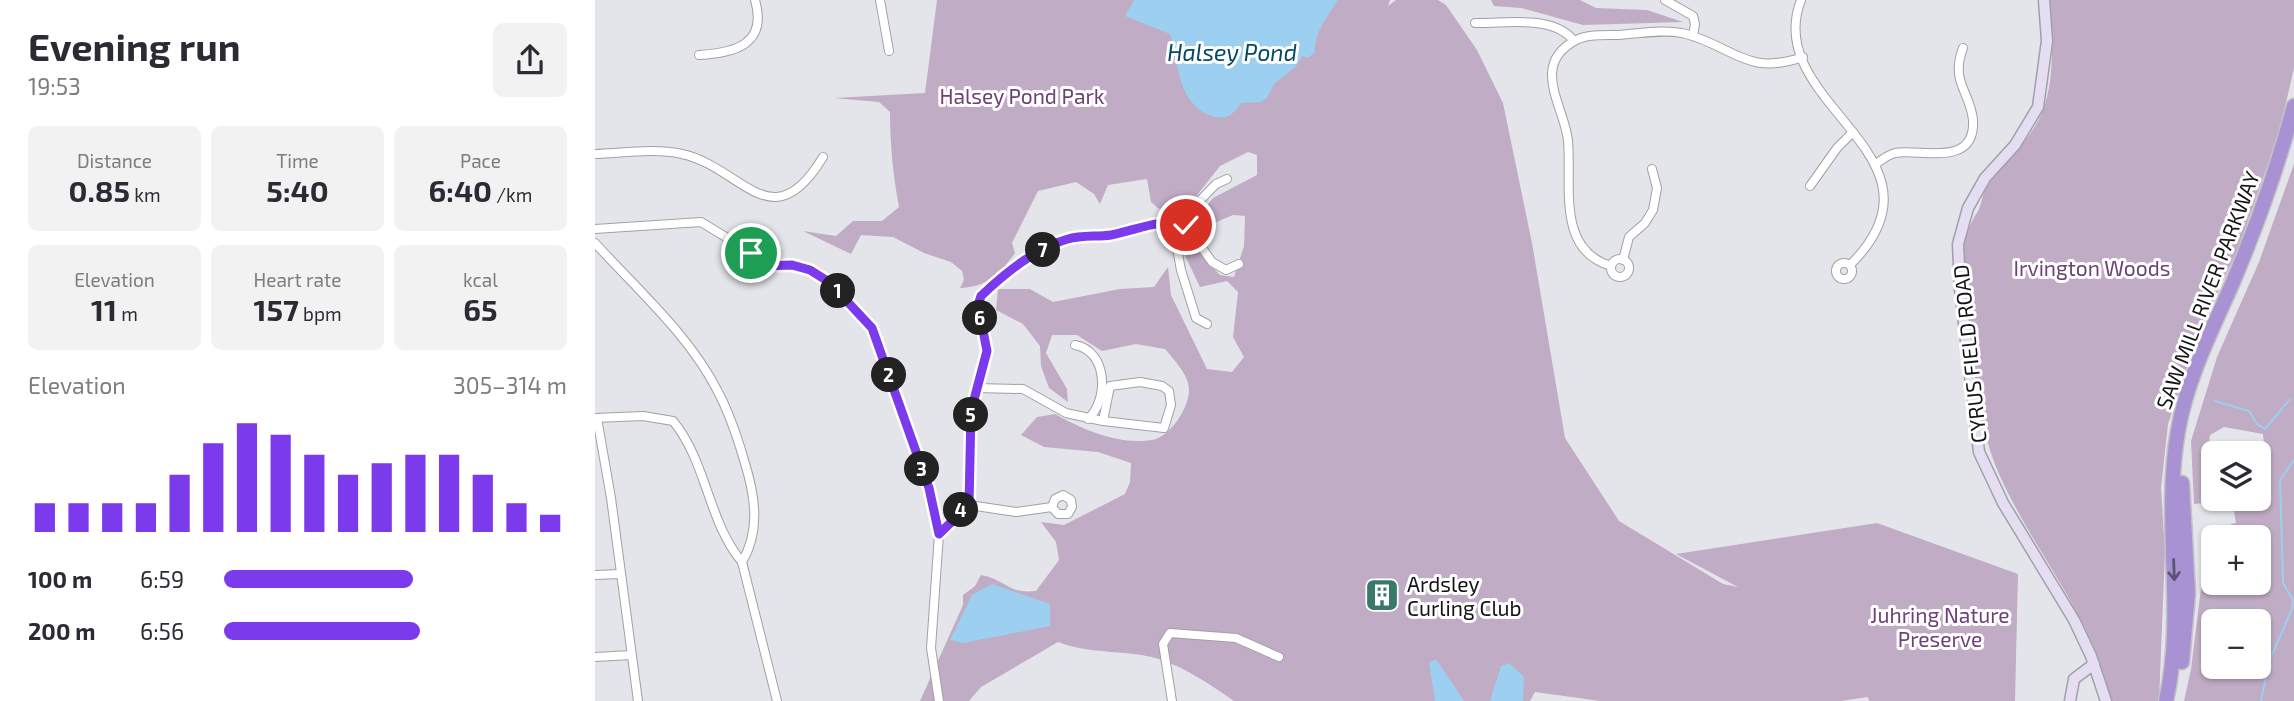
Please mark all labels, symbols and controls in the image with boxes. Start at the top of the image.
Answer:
text: Evening run [28,23,241,69]
button: share [493,23,567,97]
water label: Halsey Pond [1167,38,1297,66]
text: 19:53 [28,72,81,100]
park label: Halsey Pond Park [939,83,1105,108]
text: Distance [77,149,152,172]
text: Time [276,149,319,172]
text: Pace [460,149,501,172]
street label: SAW MILL RIVER PARKWAY [2150,168,2264,412]
text: 0.85 [68,172,130,208]
text: 5:40 [266,172,329,208]
text: 6:40 [429,172,492,208]
text: km [130,183,161,206]
text: /km [492,183,532,206]
pin [1156,195,1216,255]
icon: check [1167,206,1205,244]
pin [721,223,781,283]
pin: 7 [1025,232,1061,268]
icon: arrive [732,234,770,272]
text: 7 [1037,238,1048,261]
park label: Irvington Woods [2014,255,2170,280]
street label: CYRUS FIELD ROAD [1947,264,1991,444]
text: Elevation [74,268,155,291]
text: Heart rate [254,268,341,291]
text: kcal [463,268,498,291]
pin: 1 [821,274,855,308]
text: 1 [833,279,842,302]
text: 11 [91,291,117,327]
text: 157 [253,291,299,327]
text: 65 [463,291,498,327]
pin: 6 [963,300,997,336]
text: m [117,302,138,325]
text: bpm [299,302,342,325]
text: 6 [974,306,985,329]
pin: 2 [871,358,907,392]
text: 2 [883,363,894,386]
text: Elevation [28,371,126,399]
text: 305–314 m [453,371,567,399]
pin: 5 [953,398,989,432]
text: 5 [965,403,976,426]
map controls [2201,441,2271,679]
button: layers [2201,441,2271,511]
pin: 3 [905,452,939,486]
text: 3 [916,457,927,480]
pin: 4 [943,492,979,528]
text: 4 [954,498,967,521]
button: + [2201,525,2271,595]
one-way arrow [2168,558,2181,581]
text: 100 m [28,565,92,593]
text: 6:59 [140,565,184,593]
place label: Ardsley Curling Club [1407,571,1522,620]
building icon: Ardsley Curling Club [1363,576,1401,614]
park label: Juhring Nature Preserve [1870,602,2010,651]
button: − [2201,609,2271,679]
text: 200 m [28,617,96,645]
text: 6:56 [140,617,184,645]

